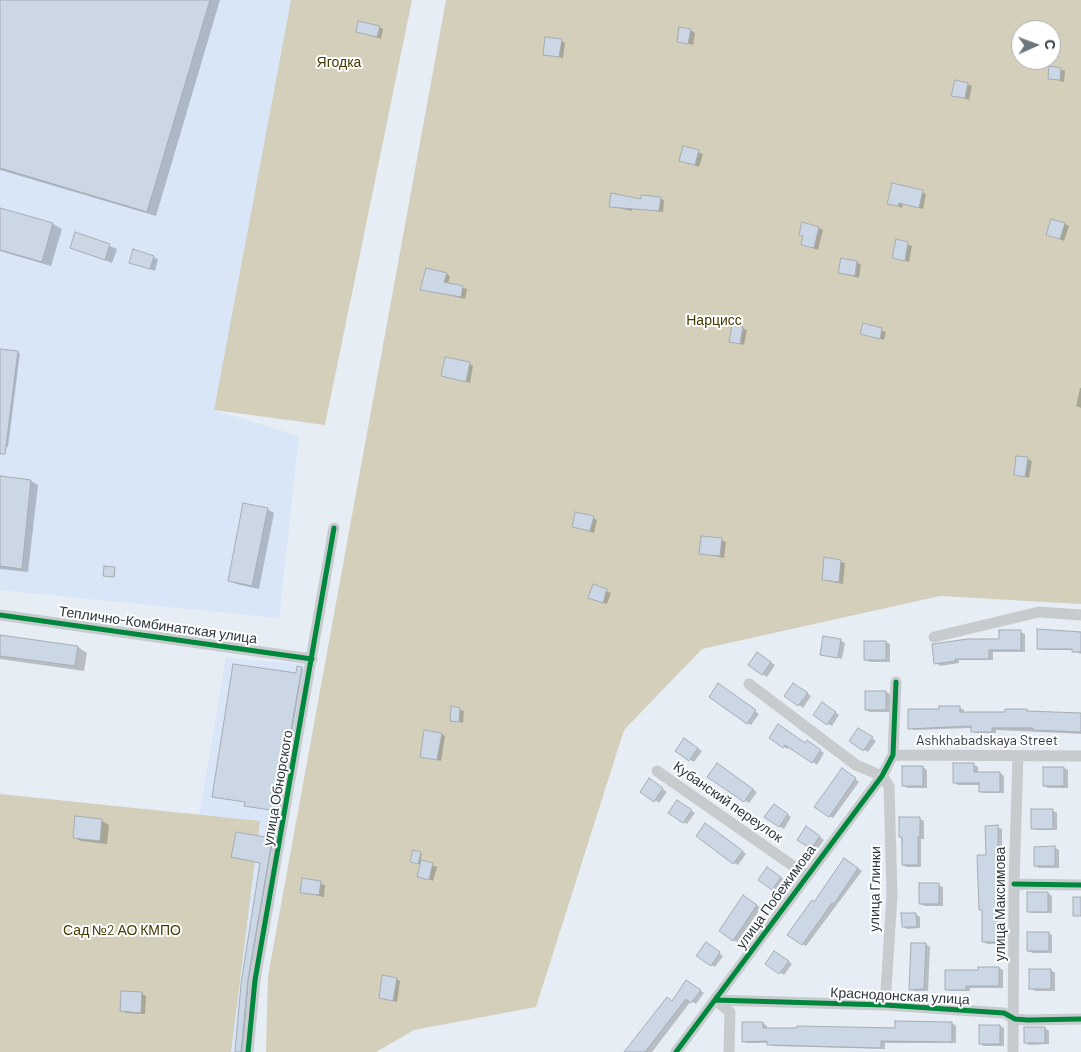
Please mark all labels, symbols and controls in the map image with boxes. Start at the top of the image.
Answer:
north arrow [1011,20,1061,70]
text: С [1042,39,1059,50]
park label: Ягодка [317,54,361,70]
park label: Нарцисс [686,312,742,328]
street label: Теплично-Комбинатская улица [58,603,258,647]
street label: улица Обнорского [260,729,296,847]
street label: Ashkhabadskaya Street [916,732,1058,748]
street label: Кубанский переулок [670,758,786,846]
street label: улица Побежимова [733,842,819,952]
street label: улица Глинки [866,846,884,932]
street label: улица Максимова [992,847,1008,961]
park label: Сад №2 АО КМПО [63,922,181,938]
street label: Краснодонская улица [830,984,970,1008]

